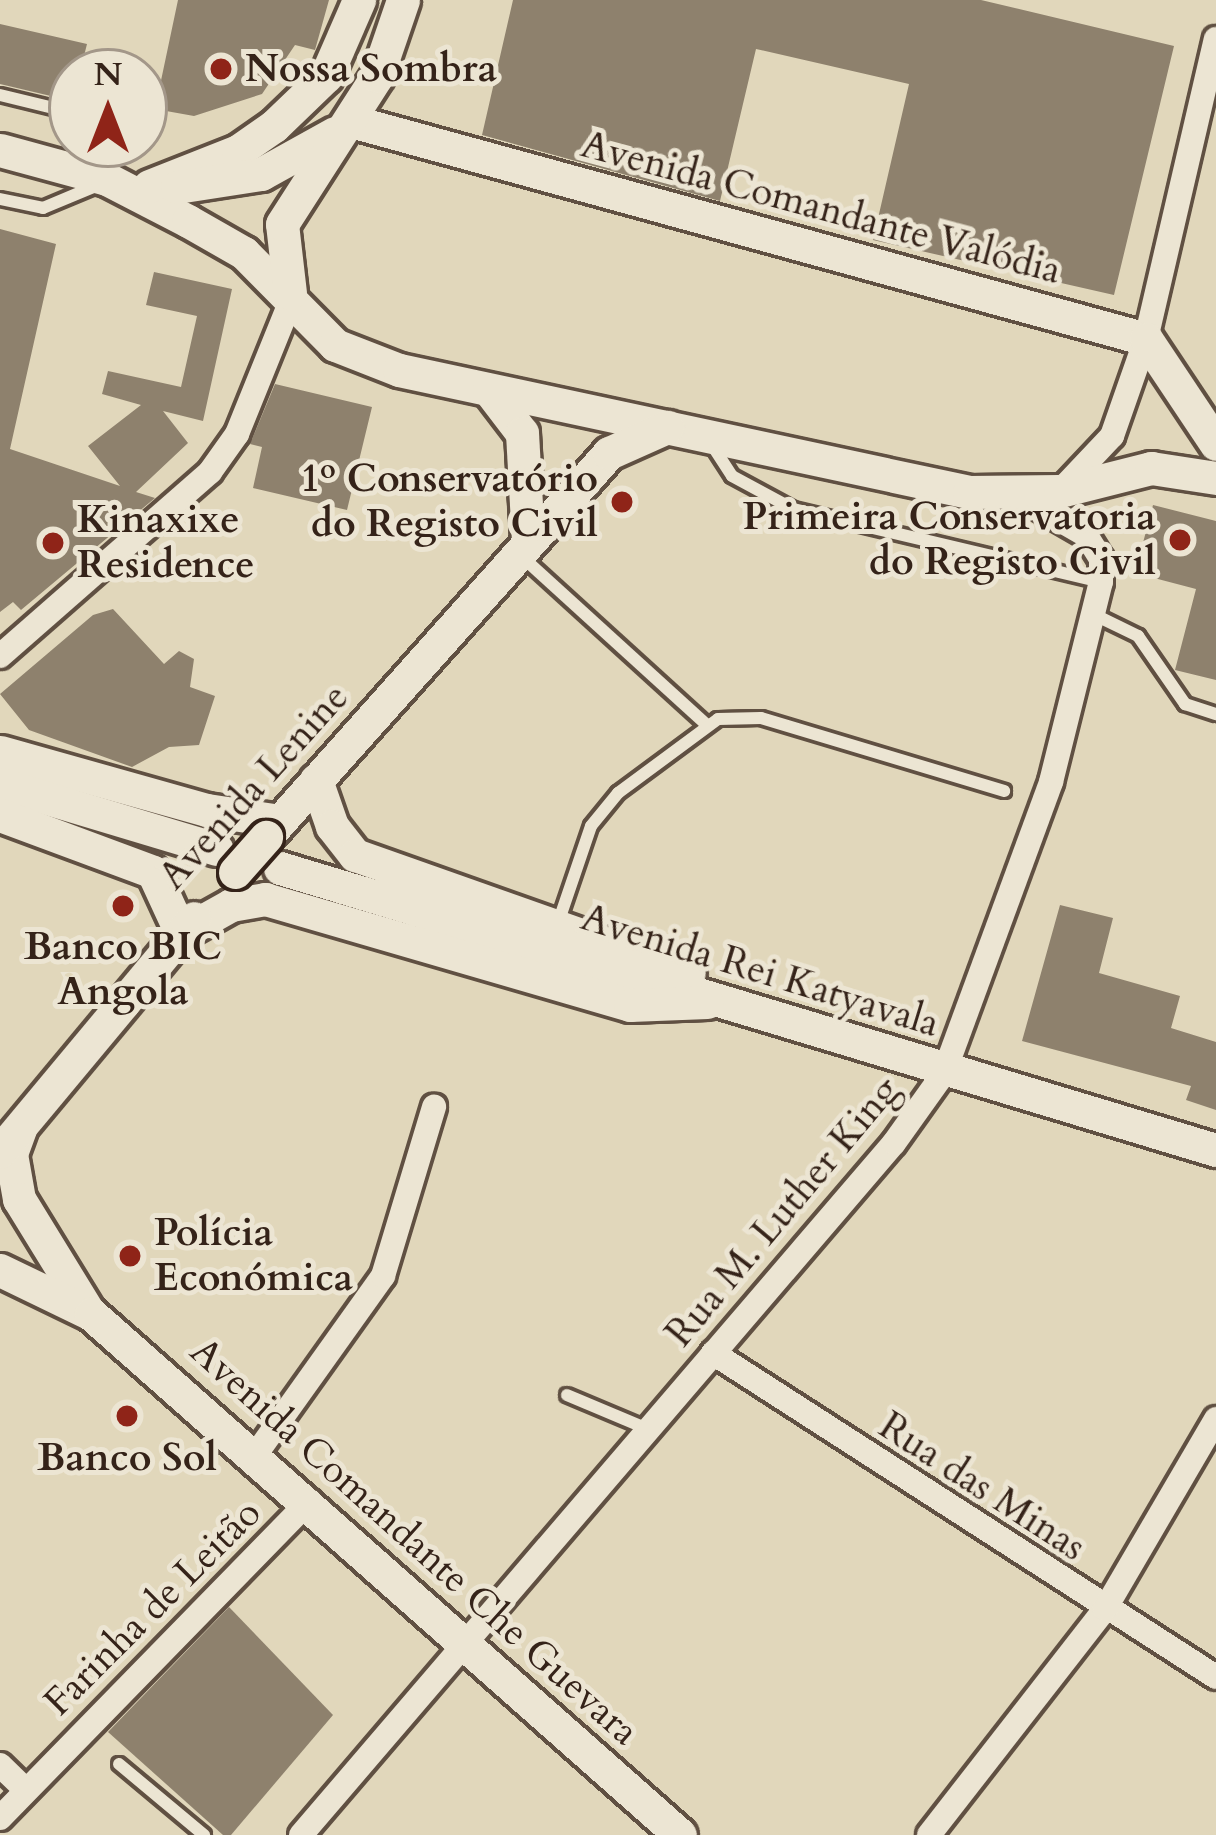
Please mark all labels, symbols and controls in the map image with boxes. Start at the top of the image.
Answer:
place label: Nossa Sombra [245,46,497,92]
north arrow [48,48,168,168]
text: N [94,52,122,97]
marker: Nossa Sombra [208,56,234,82]
street label: Avenida Comandante Valódia [576,121,1066,295]
place label: 1º Conservatório do Registo Civil [300,457,598,548]
marker: 1º Conservatório do Registo Civil [609,489,635,515]
place label: Primeira Conservatoria do Registo Civil [742,495,1156,586]
place label: Kinaxixe Residence [77,498,255,589]
marker: Primeira Conservatoria do Registo Civil [1167,527,1193,553]
marker: Kinaxixe Residence [40,530,66,556]
street label: Avenida Lenine [149,674,359,900]
marker: Banco BIC Angola [110,893,136,919]
street label: Avenida Rei Katyavala [575,894,945,1048]
place label: Banco BIC Angola [24,925,222,1016]
street label: Rua M. Luther King [656,1067,910,1357]
place label: Polícia Económica [154,1211,353,1302]
marker: Polícia Económica [117,1243,143,1269]
street label: Avenida Comandante Che Guevara [180,1328,648,1756]
marker: Banco Sol [114,1403,140,1429]
street label: Rua das Minas [870,1403,1094,1571]
place label: Banco Sol [37,1435,217,1481]
street label: Farinha de Leitão [35,1490,271,1726]

